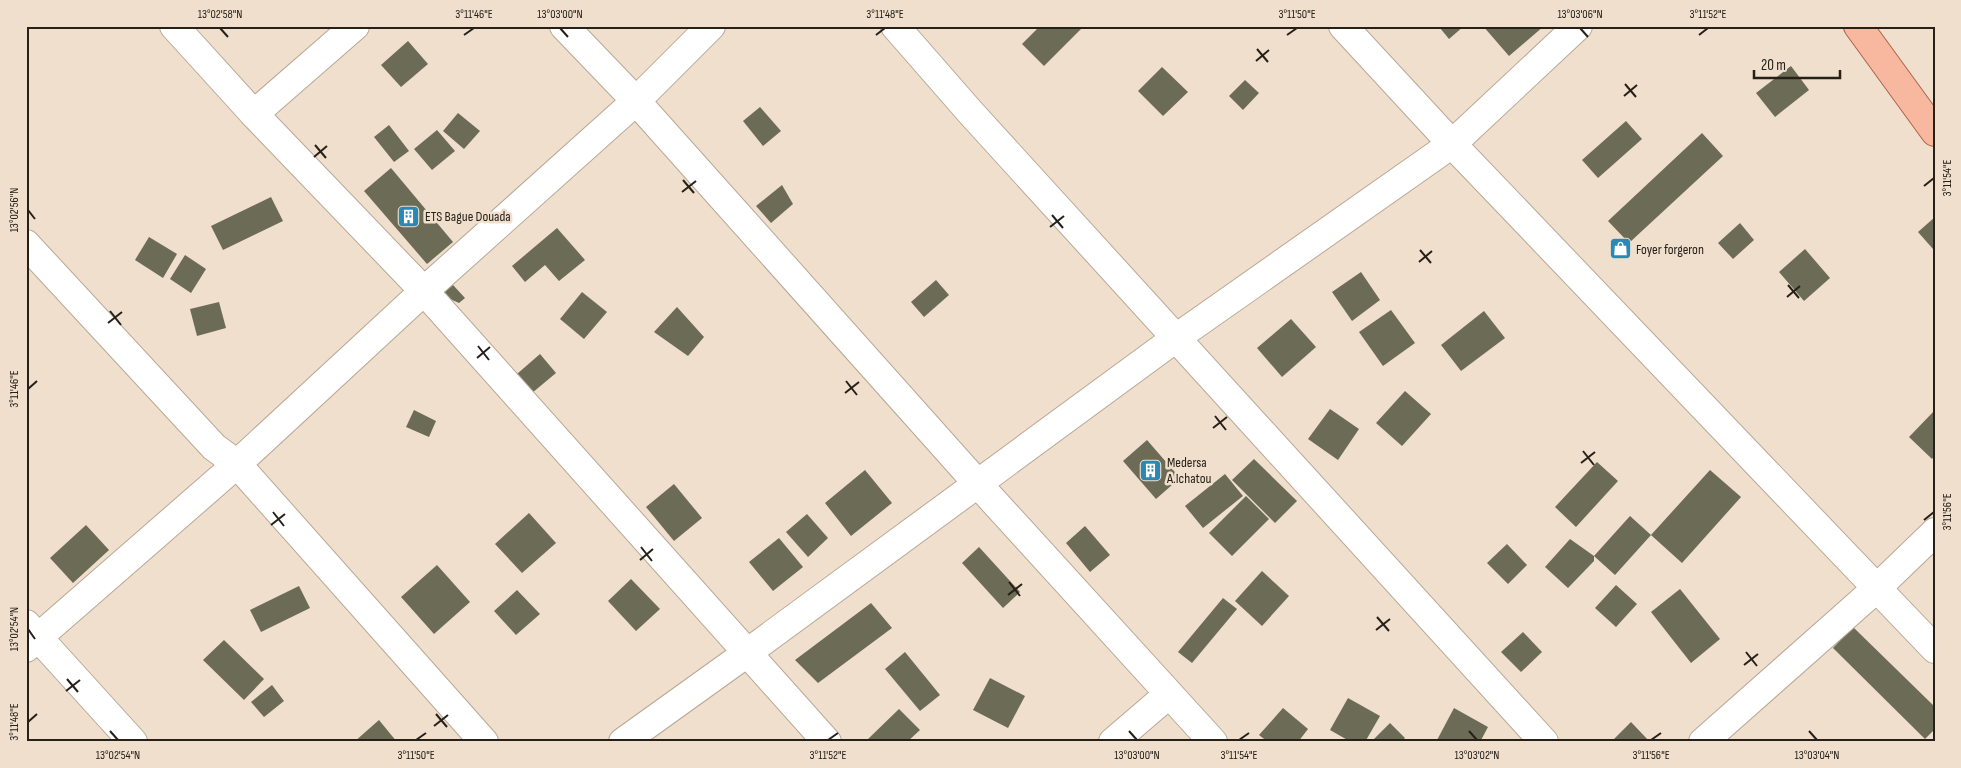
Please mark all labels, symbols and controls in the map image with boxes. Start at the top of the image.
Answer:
text: 13°02'58"N [198,7,242,22]
text: 3°11'46"E [455,7,493,22]
text: 13°03'00"N [537,7,583,22]
text: 3°11'48"E [866,7,904,22]
text: 3°11'50"E [1278,7,1316,22]
text: 13°03'06"N [1557,7,1603,22]
text: 3°11'52"E [1690,7,1726,22]
scale bar [1754,48,1840,80]
text: 20 m [1761,56,1786,75]
text: 3°11'54"E [1940,159,1955,196]
text: 13°02'56"N [7,188,22,232]
building icon: ETS Bague Douada [397,204,421,228]
place label: ETS Bague Douada [425,208,511,225]
shop icon: Foyer forgeron [1608,237,1632,261]
place label: Foyer forgeron [1636,241,1704,258]
text: 3°11'46"E [7,370,22,408]
place label: Medersa A.Ichatou [1166,454,1212,487]
building icon: Medersa A.Ichatou [1139,458,1163,482]
text: 3°11'56"E [1940,493,1955,531]
text: 13°02'54"N [7,607,22,651]
text: 3°11'48"E [7,703,22,741]
text: 13°02'54"N [96,748,140,763]
text: 3°11'50"E [397,748,435,763]
text: 3°11'52"E [810,748,846,763]
text: 13°03'00"N [1114,748,1160,763]
text: 3°11'54"E [1221,748,1258,763]
text: 13°03'02"N [1455,748,1499,763]
text: 3°11'56"E [1632,748,1670,763]
text: 13°03'04"N [1795,748,1839,763]

